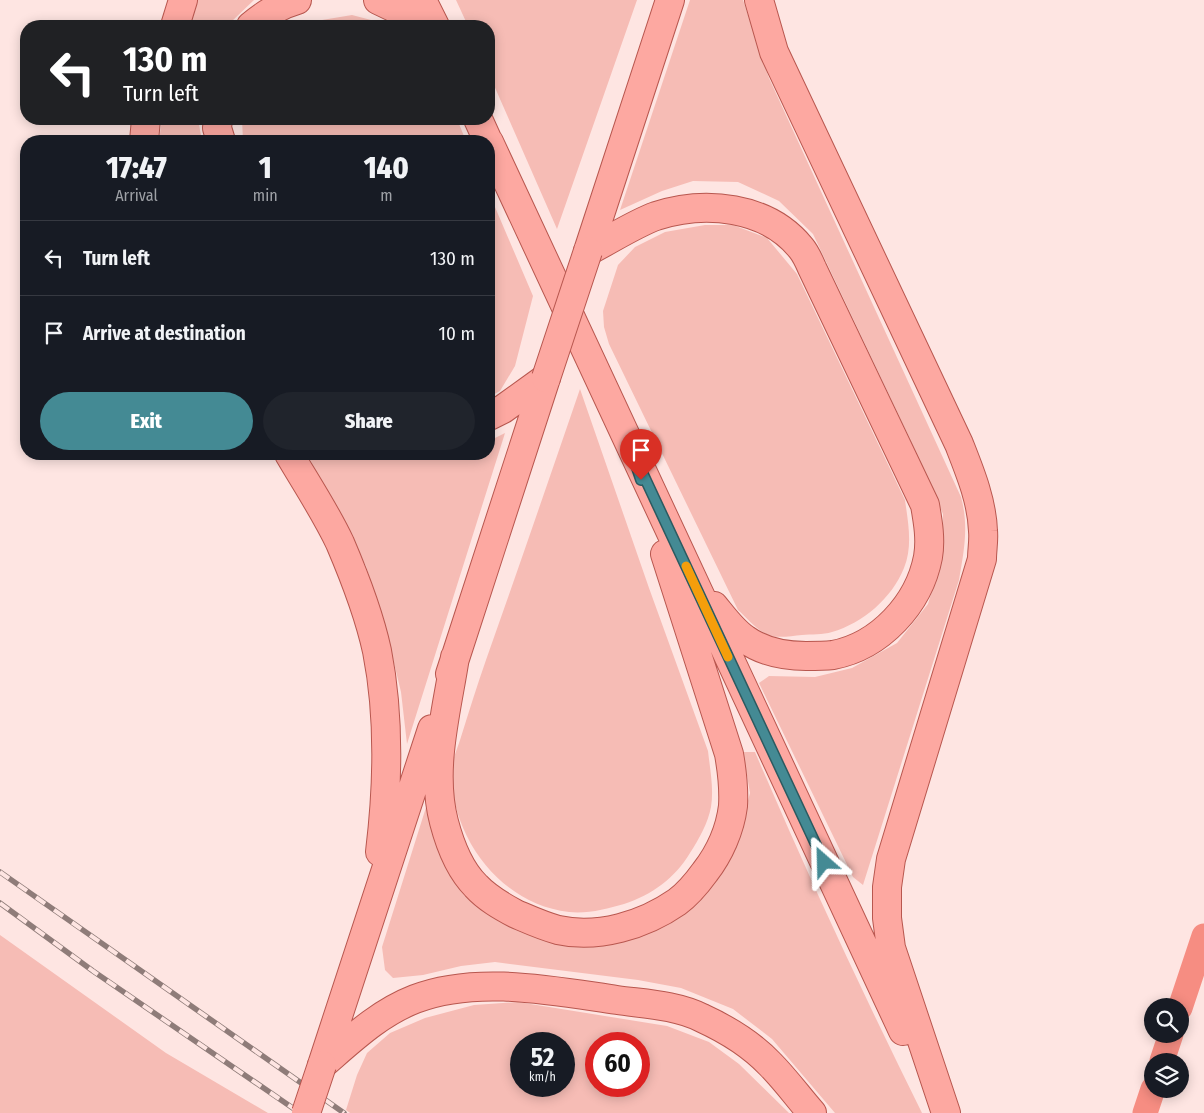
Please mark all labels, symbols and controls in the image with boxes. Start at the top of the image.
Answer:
text: 130 m [123,38,207,80]
icon: left [40,40,105,105]
text: Turn left [123,80,199,107]
text: 17:47 [106,150,167,186]
text: 1 [259,150,272,186]
text: 140 [364,150,409,186]
text: Arrival [115,186,158,205]
text: min [253,186,278,205]
text: m [380,186,392,205]
icon: left [40,244,68,272]
text: Turn left [83,247,150,270]
text: 130 m [430,247,475,270]
icon: arrive [40,319,68,347]
text: Arrive at destination [83,322,246,345]
text: 10 m [439,322,475,345]
button: Exit [40,392,253,450]
button: Share [263,392,475,450]
pin [620,429,662,480]
icon: arrive [627,436,655,464]
position arrow [797,835,849,887]
map controls [1144,998,1189,1098]
button: search [1144,998,1189,1043]
speed limit sign: 60 [585,1032,650,1097]
text: 52 [531,1043,554,1073]
button: layers [1144,1053,1189,1098]
text: km/h [529,1070,556,1084]

